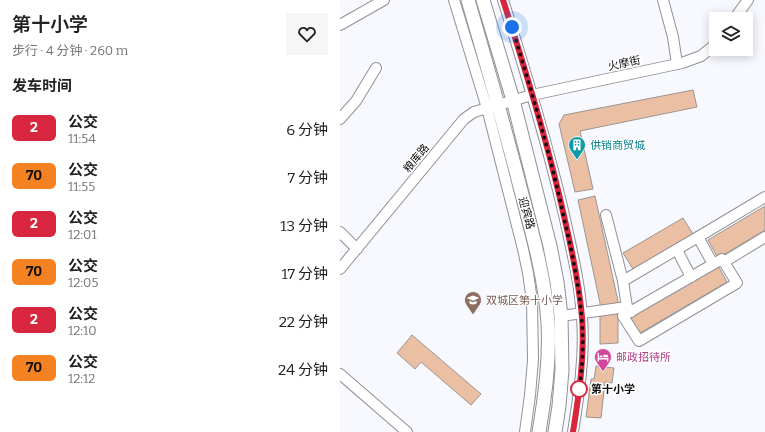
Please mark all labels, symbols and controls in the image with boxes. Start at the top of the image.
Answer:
map controls [709,12,753,56]
button: layers [709,12,753,56]
text: 第十小学 [12,13,88,36]
button: heart [286,13,328,55]
your location [502,17,522,37]
text: 步行 · 4 分钟 · 260 m [12,43,128,58]
street label: 火摩街 [607,54,642,73]
text: 发车时间 [12,77,72,95]
text: 公交 [68,113,98,131]
text: 2 [30,119,38,136]
text: 6 分钟 [286,121,328,139]
text: 11:54 [68,131,96,146]
building icon: 供销商贸城 [567,135,587,160]
place label: 供销商贸城 [590,139,645,152]
street label: 粮库路 [401,142,432,175]
text: 公交 [68,161,98,179]
text: 70 [26,167,42,184]
text: 7 分钟 [287,169,328,187]
text: 11:55 [68,179,95,194]
street label: 迎宾路 [516,196,537,231]
text: 公交 [68,209,98,227]
text: 2 [30,215,38,232]
text: 13 分钟 [280,217,328,235]
text: 12:01 [68,227,97,242]
text: 公交 [68,257,98,275]
text: 70 [26,263,42,280]
text: 17 分钟 [282,265,328,283]
text: 12:05 [68,275,98,290]
school or university icon: 双城区第十小学 [463,290,483,315]
place label: 双城区第十小学 [486,294,563,307]
text: 公交 [68,305,98,323]
text: 2 [30,311,38,328]
text: 22 分钟 [279,313,328,331]
text: 12:10 [68,323,97,338]
hotel icon: 邮政招待所 [593,347,613,372]
place label: 邮政招待所 [616,351,671,364]
text: 公交 [68,353,98,371]
text: 70 [26,359,42,376]
text: 24 分钟 [278,361,328,379]
text: 12:12 [68,371,95,386]
marker: 第十小学 [570,380,588,398]
place label: 第十小学 [591,383,635,396]

